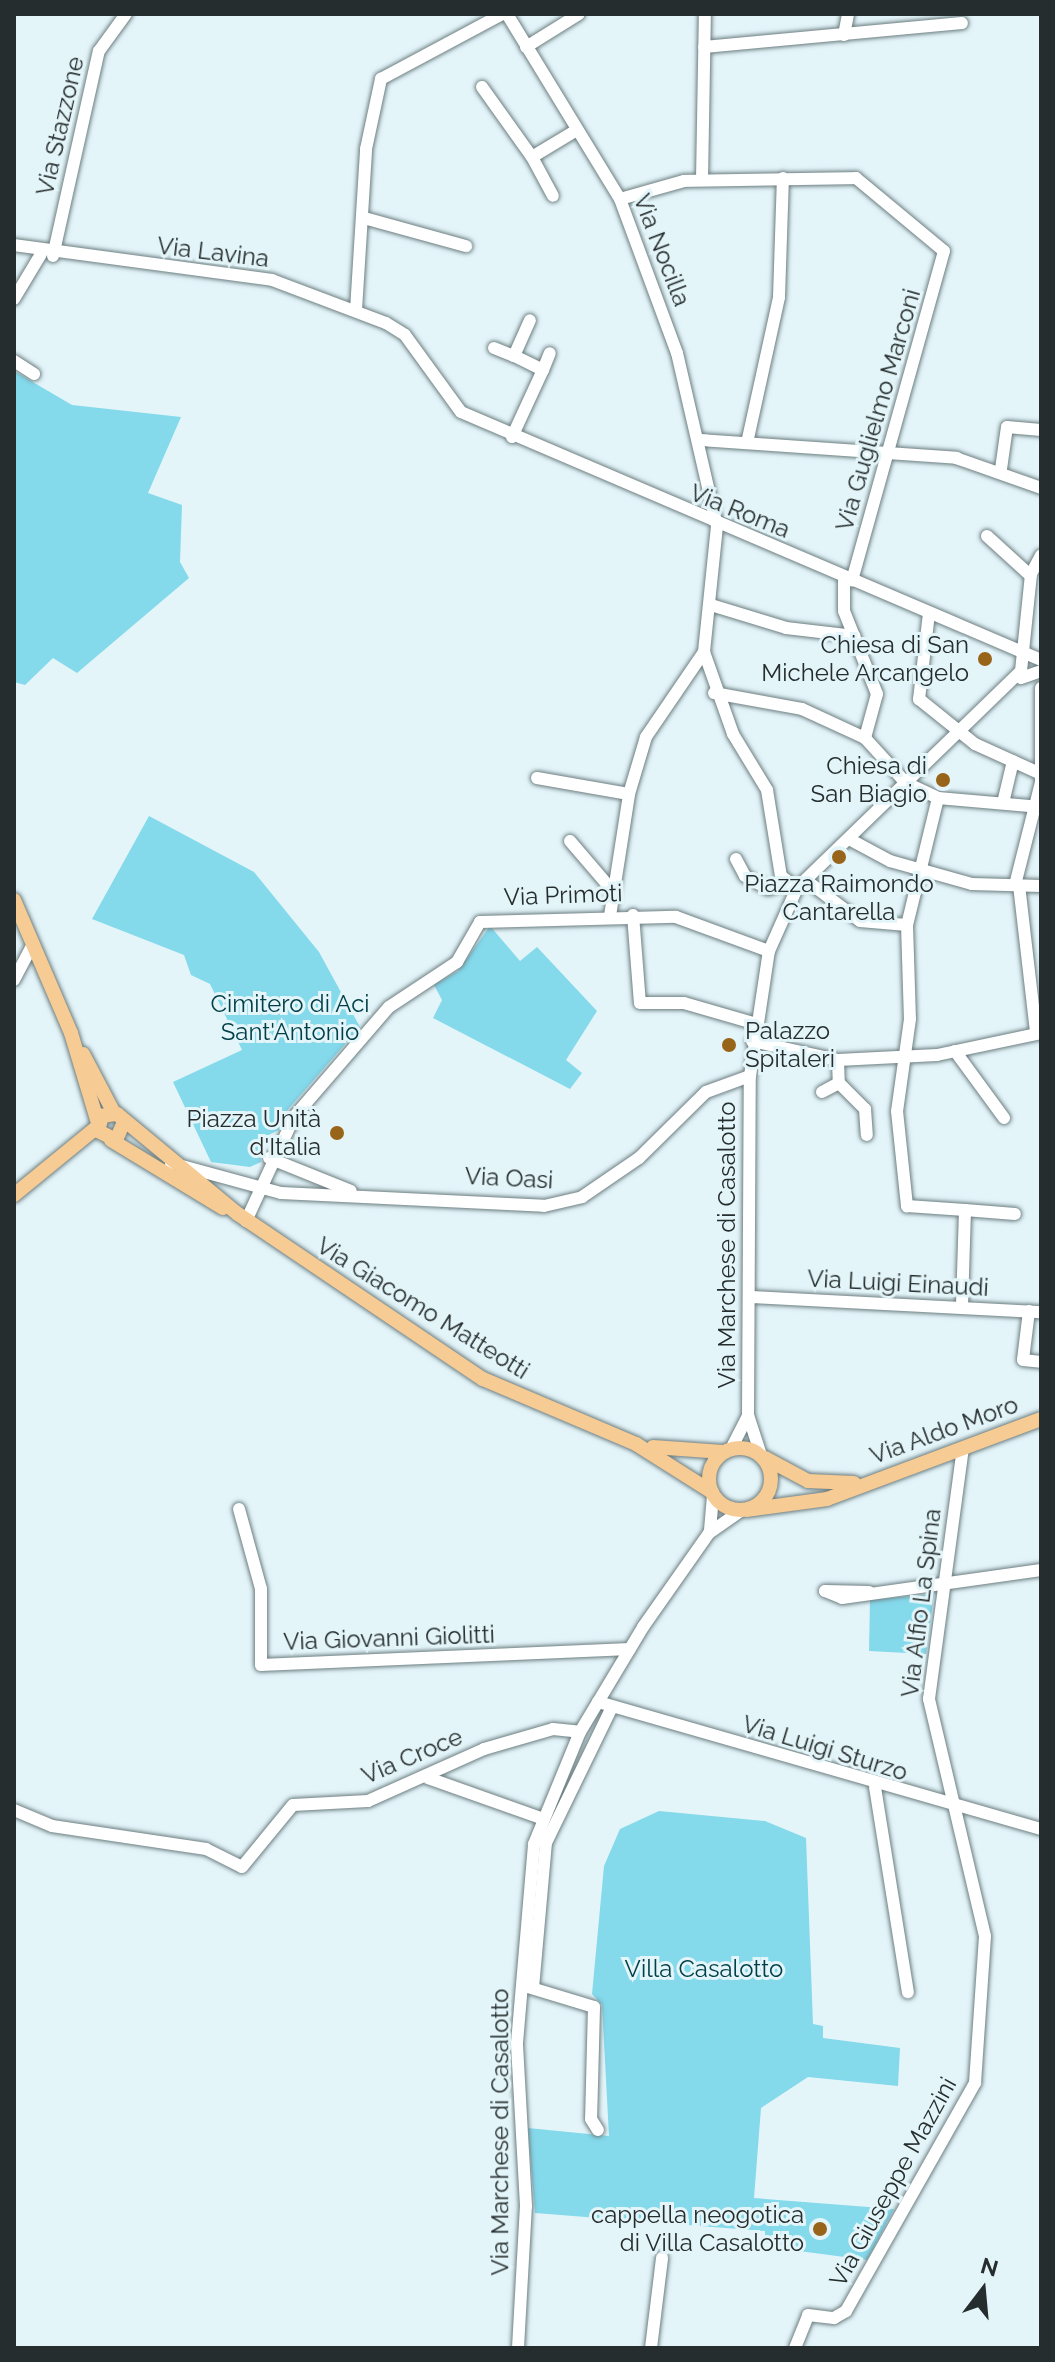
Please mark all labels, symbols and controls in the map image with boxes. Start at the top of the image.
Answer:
street label: Via Stazzone [30,54,90,198]
street label: Via Nocilla [627,190,697,310]
street label: Via Lavina [155,231,271,273]
street label: Via Guglielmo Marconi [830,286,926,534]
street label: Via Roma [686,478,794,544]
place label: Chiesa di San Michele Arcangelo [760,631,969,687]
marker: Chiesa di San Michele Arcangelo [976,650,994,668]
place label: Chiesa di San Biagio [811,752,927,808]
marker: Chiesa di San Biagio [934,771,952,789]
marker: Piazza Raimondo Cantarella [830,848,848,866]
place label: Piazza Raimondo Cantarella [744,870,934,926]
street label: Via Primoti [503,879,623,911]
park label: Cimitero di Aci Sant'Antonio [210,990,370,1046]
place label: Palazzo Spitaleri [745,1017,835,1073]
marker: Palazzo Spitaleri [720,1036,738,1054]
street label: Via Marchese di Casalotto [713,1101,741,1389]
place label: Piazza Unità d'Italia [187,1105,321,1161]
marker: Piazza Unità d'Italia [328,1124,346,1142]
street label: Via Oasi [464,1161,554,1195]
street label: Via Giacomo Matteotti [311,1231,535,1385]
street label: Via Luigi Einaudi [807,1264,989,1302]
street label: Via Aldo Moro [866,1390,1022,1470]
street label: Via Alfio La Spina [895,1507,947,1699]
street label: Via Giovanni Giolitti [283,1620,495,1656]
street label: Via Luigi Sturzo [739,1709,911,1787]
street label: Via Croce [357,1722,467,1790]
park label: Villa Casalotto [625,1955,783,1983]
street label: Via Marchese di Casalotto [486,1988,514,2276]
street label: Via Giuseppe Mazzini [823,2072,963,2292]
place label: cappella neogotica di Villa Casalotto [591,2201,804,2257]
marker: cappella neogotica di Villa Casalotto [811,2220,829,2238]
north arrow [943,2250,1023,2330]
text: N [978,2252,1001,2282]

